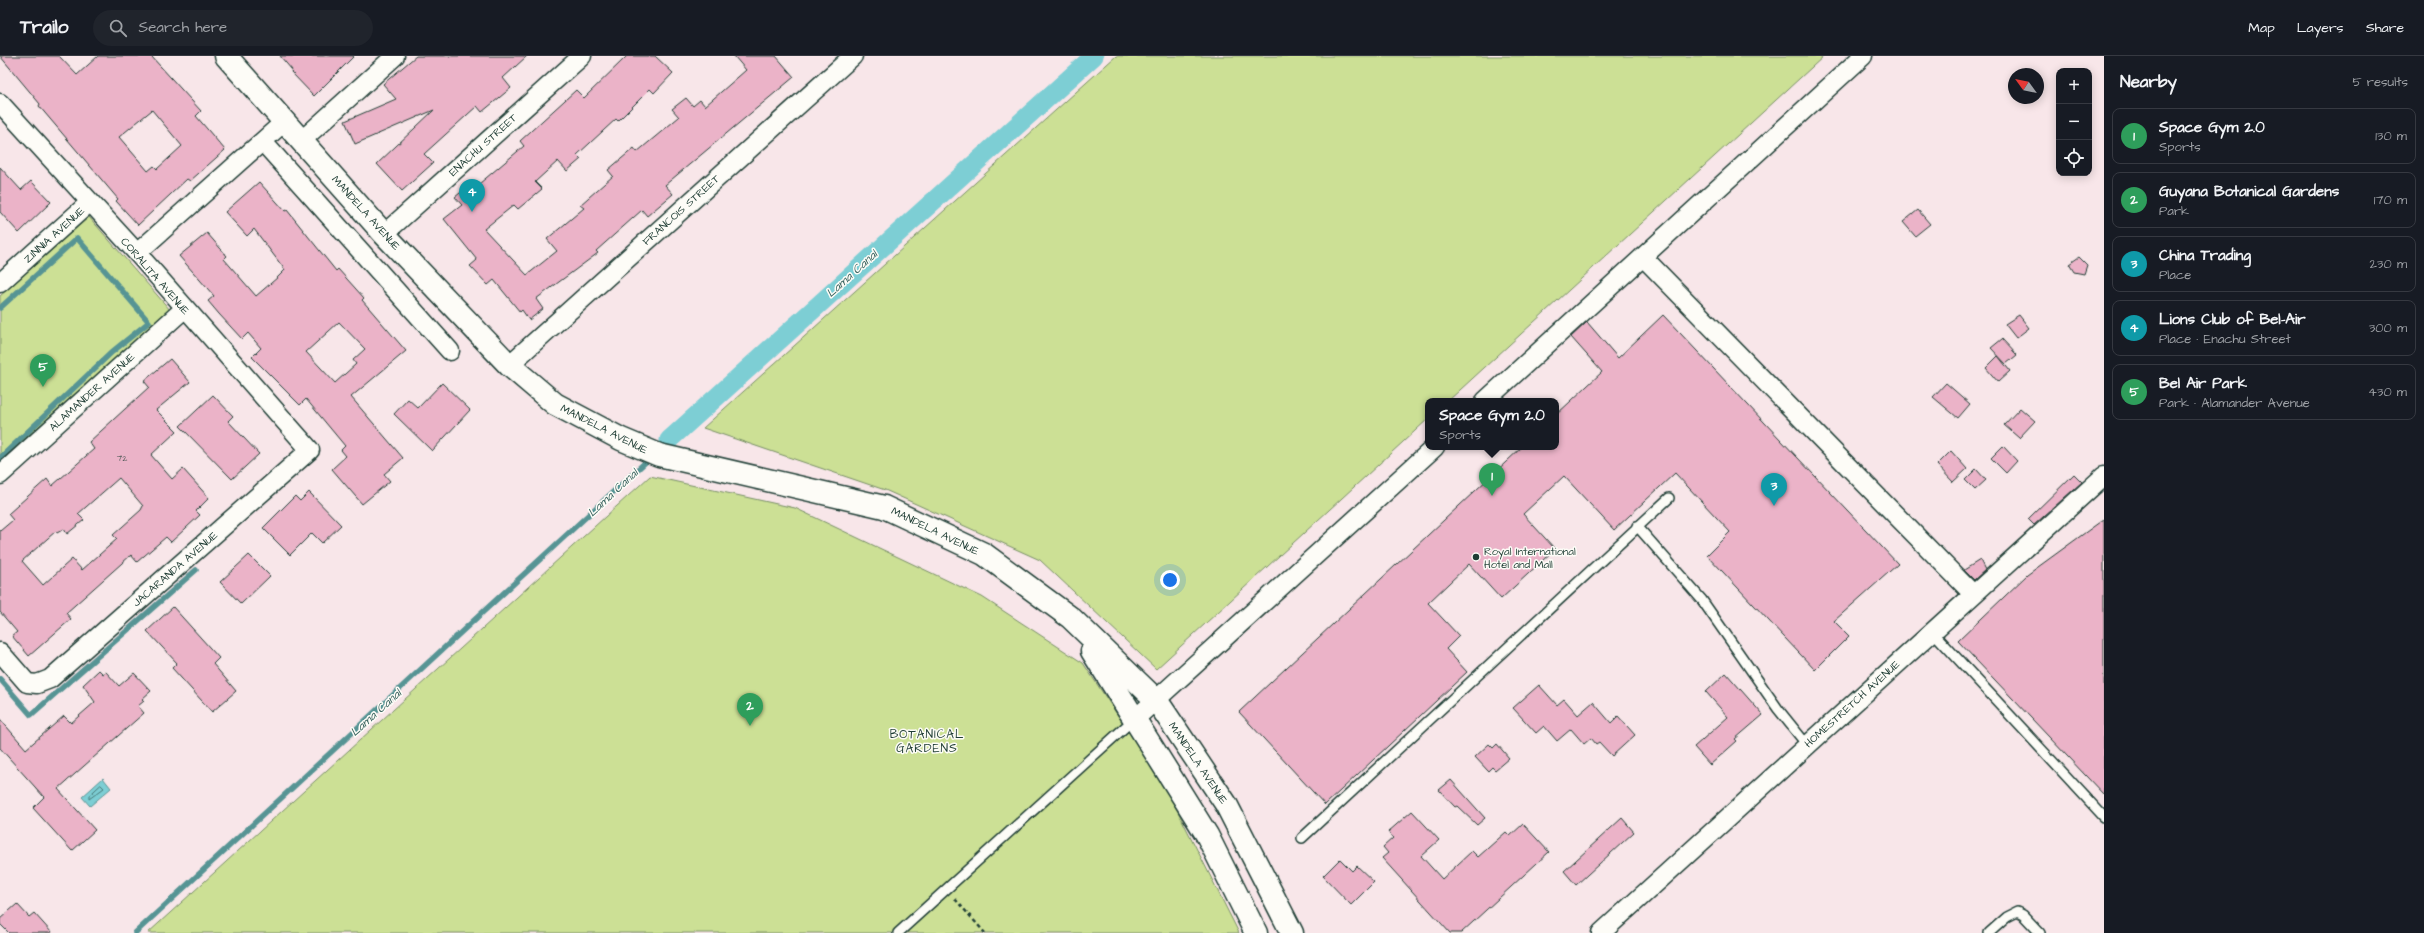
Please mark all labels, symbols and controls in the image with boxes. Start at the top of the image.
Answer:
search box [93,10,373,46]
text: Trailo [20,14,69,41]
icon: search [107,17,129,39]
text: Search here [139,17,227,38]
text: Map [2248,18,2275,38]
text: Layers [2297,18,2344,38]
text: Share [2366,18,2404,38]
north arrow [2008,68,2044,104]
map controls [2056,68,2092,176]
button: + [2056,68,2092,104]
text: Nearby [2120,70,2177,94]
text: 5 results [2352,73,2408,91]
button: − [2056,104,2092,140]
street label: ENACHU STREET [446,110,520,180]
text: Space Gym 2.0 [2159,117,2265,138]
text: 1 [2133,127,2135,145]
text: 130 m [2375,127,2407,145]
text: Sports [2159,138,2201,156]
button: locate [2056,140,2092,176]
street label: FRANCOIS STREET [639,171,723,249]
street label: MANDELA AVENUE [328,172,404,254]
pin: 4 [459,179,485,212]
text: Guyana Botanical Gardens [2159,181,2339,202]
text: 2 [2130,191,2138,209]
text: 170 m [2374,191,2407,209]
text: Park [2159,202,2189,220]
street label: ZINNIA AVENUE [20,203,88,266]
street label: CORALITA AVENUE [117,234,193,318]
water label: Lama Canal [823,245,883,301]
text: China Trading [2159,245,2251,266]
text: 3 [2131,255,2137,273]
text: 230 m [2369,255,2407,273]
text: Place [2159,266,2191,284]
text: Lions Club of Bel-Air [2159,309,2305,330]
text: 4 [2130,319,2138,337]
text: 300 m [2369,319,2407,337]
text: Place · Enachu Street [2159,330,2291,348]
street label: ALAMANDER AVENUE [46,349,139,435]
pin: 5 [30,354,56,387]
text: Bel Air Park [2159,373,2247,394]
text: 5 [2129,383,2139,401]
text: 430 m [2368,383,2407,401]
text: Park · Alamander Avenue [2159,394,2310,412]
popup [1425,398,1559,450]
street label: MANDELA AVENUE [558,401,651,458]
text: Space Gym 2.0 [1439,405,1545,426]
text: Sports [1439,426,1481,444]
house number: 72 [117,452,128,465]
pin: 1 [1479,463,1505,496]
water label: Lama Canal [584,464,643,521]
pin: 3 [1761,473,1787,506]
street label: MANDELA AVENUE [889,503,982,559]
street label: JACARANDA AVENUE [129,528,221,610]
place label: Royal International Hotel and Mall [1484,544,1576,572]
marker: Royal International Hotel and Mall [1471,552,1481,562]
your location [1160,570,1180,590]
street label: HOMESTRETCH AVENUE [1801,657,1903,751]
water label: Lama Canal [347,684,407,740]
pin: 2 [737,693,763,726]
street label: MANDELA AVENUE [1165,719,1231,807]
district label: BOTANICAL GARDENS [890,726,964,757]

